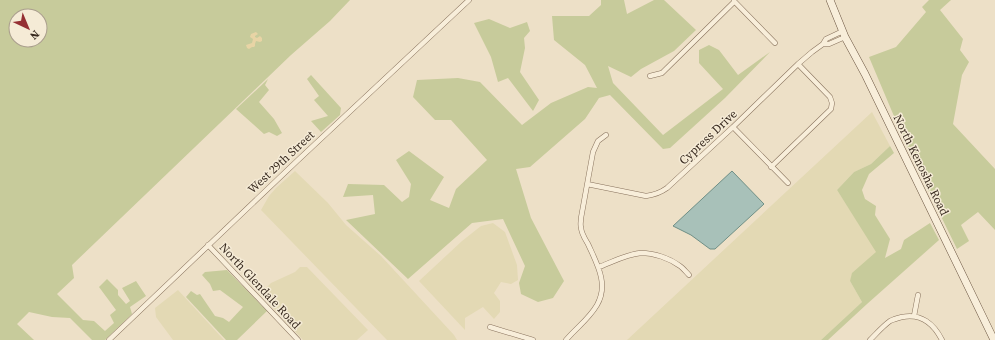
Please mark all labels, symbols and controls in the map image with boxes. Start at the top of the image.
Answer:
north arrow [8,8,48,48]
text: N [27,27,43,43]
street label: Cypress Drive [676,106,740,168]
street label: North Kenosha Road [890,112,953,218]
street label: West 29th Street [244,127,318,197]
street label: North Glendale Road [216,240,304,333]

